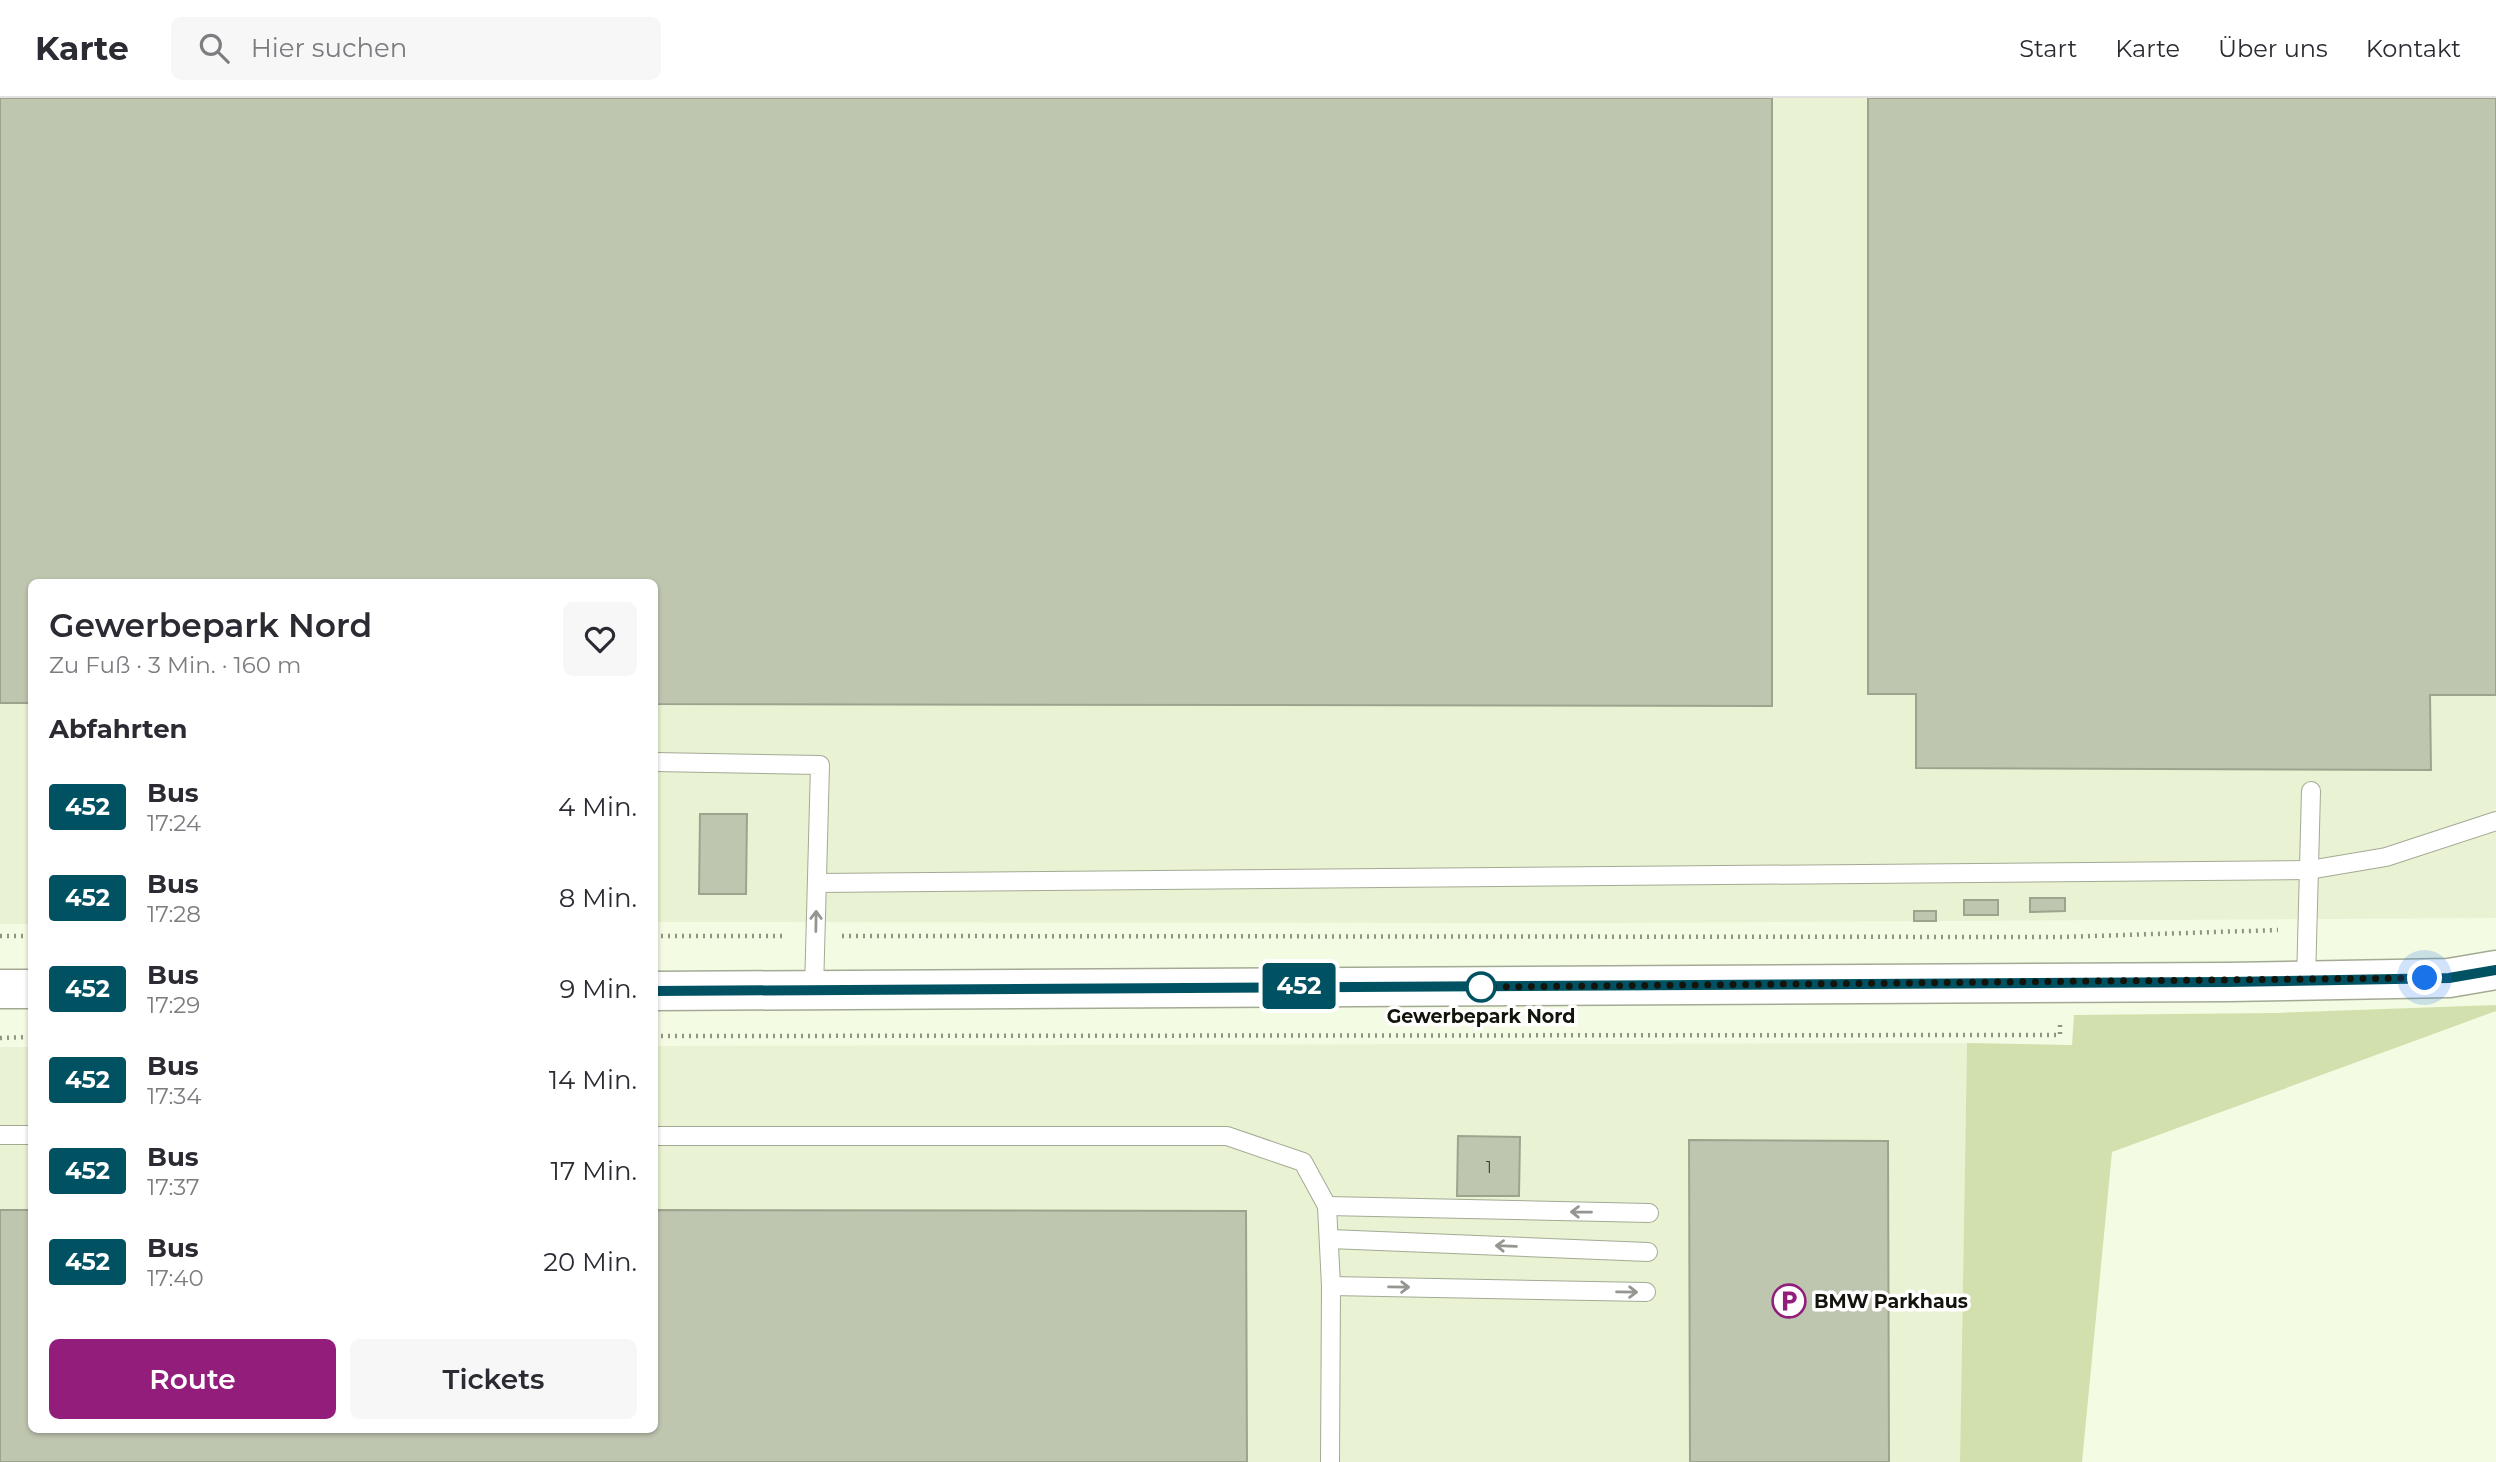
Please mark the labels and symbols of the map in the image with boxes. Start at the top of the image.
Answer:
one-way arrow [810,910,823,933]
your location [2407,960,2442,995]
line badge: 452 [1259,963,1339,1009]
marker: Gewerbepark Nord [1466,972,1496,1002]
place label: Gewerbepark Nord [1387,1005,1575,1028]
house number: 1 [1486,1158,1492,1177]
one-way arrow [1570,1205,1593,1218]
one-way arrow [1495,1240,1518,1253]
one-way arrow [1387,1281,1410,1294]
parking icon: BMW Parkhaus [1770,1282,1808,1320]
one-way arrow [1615,1285,1638,1298]
place label: BMW Parkhaus [1814,1290,1968,1313]

